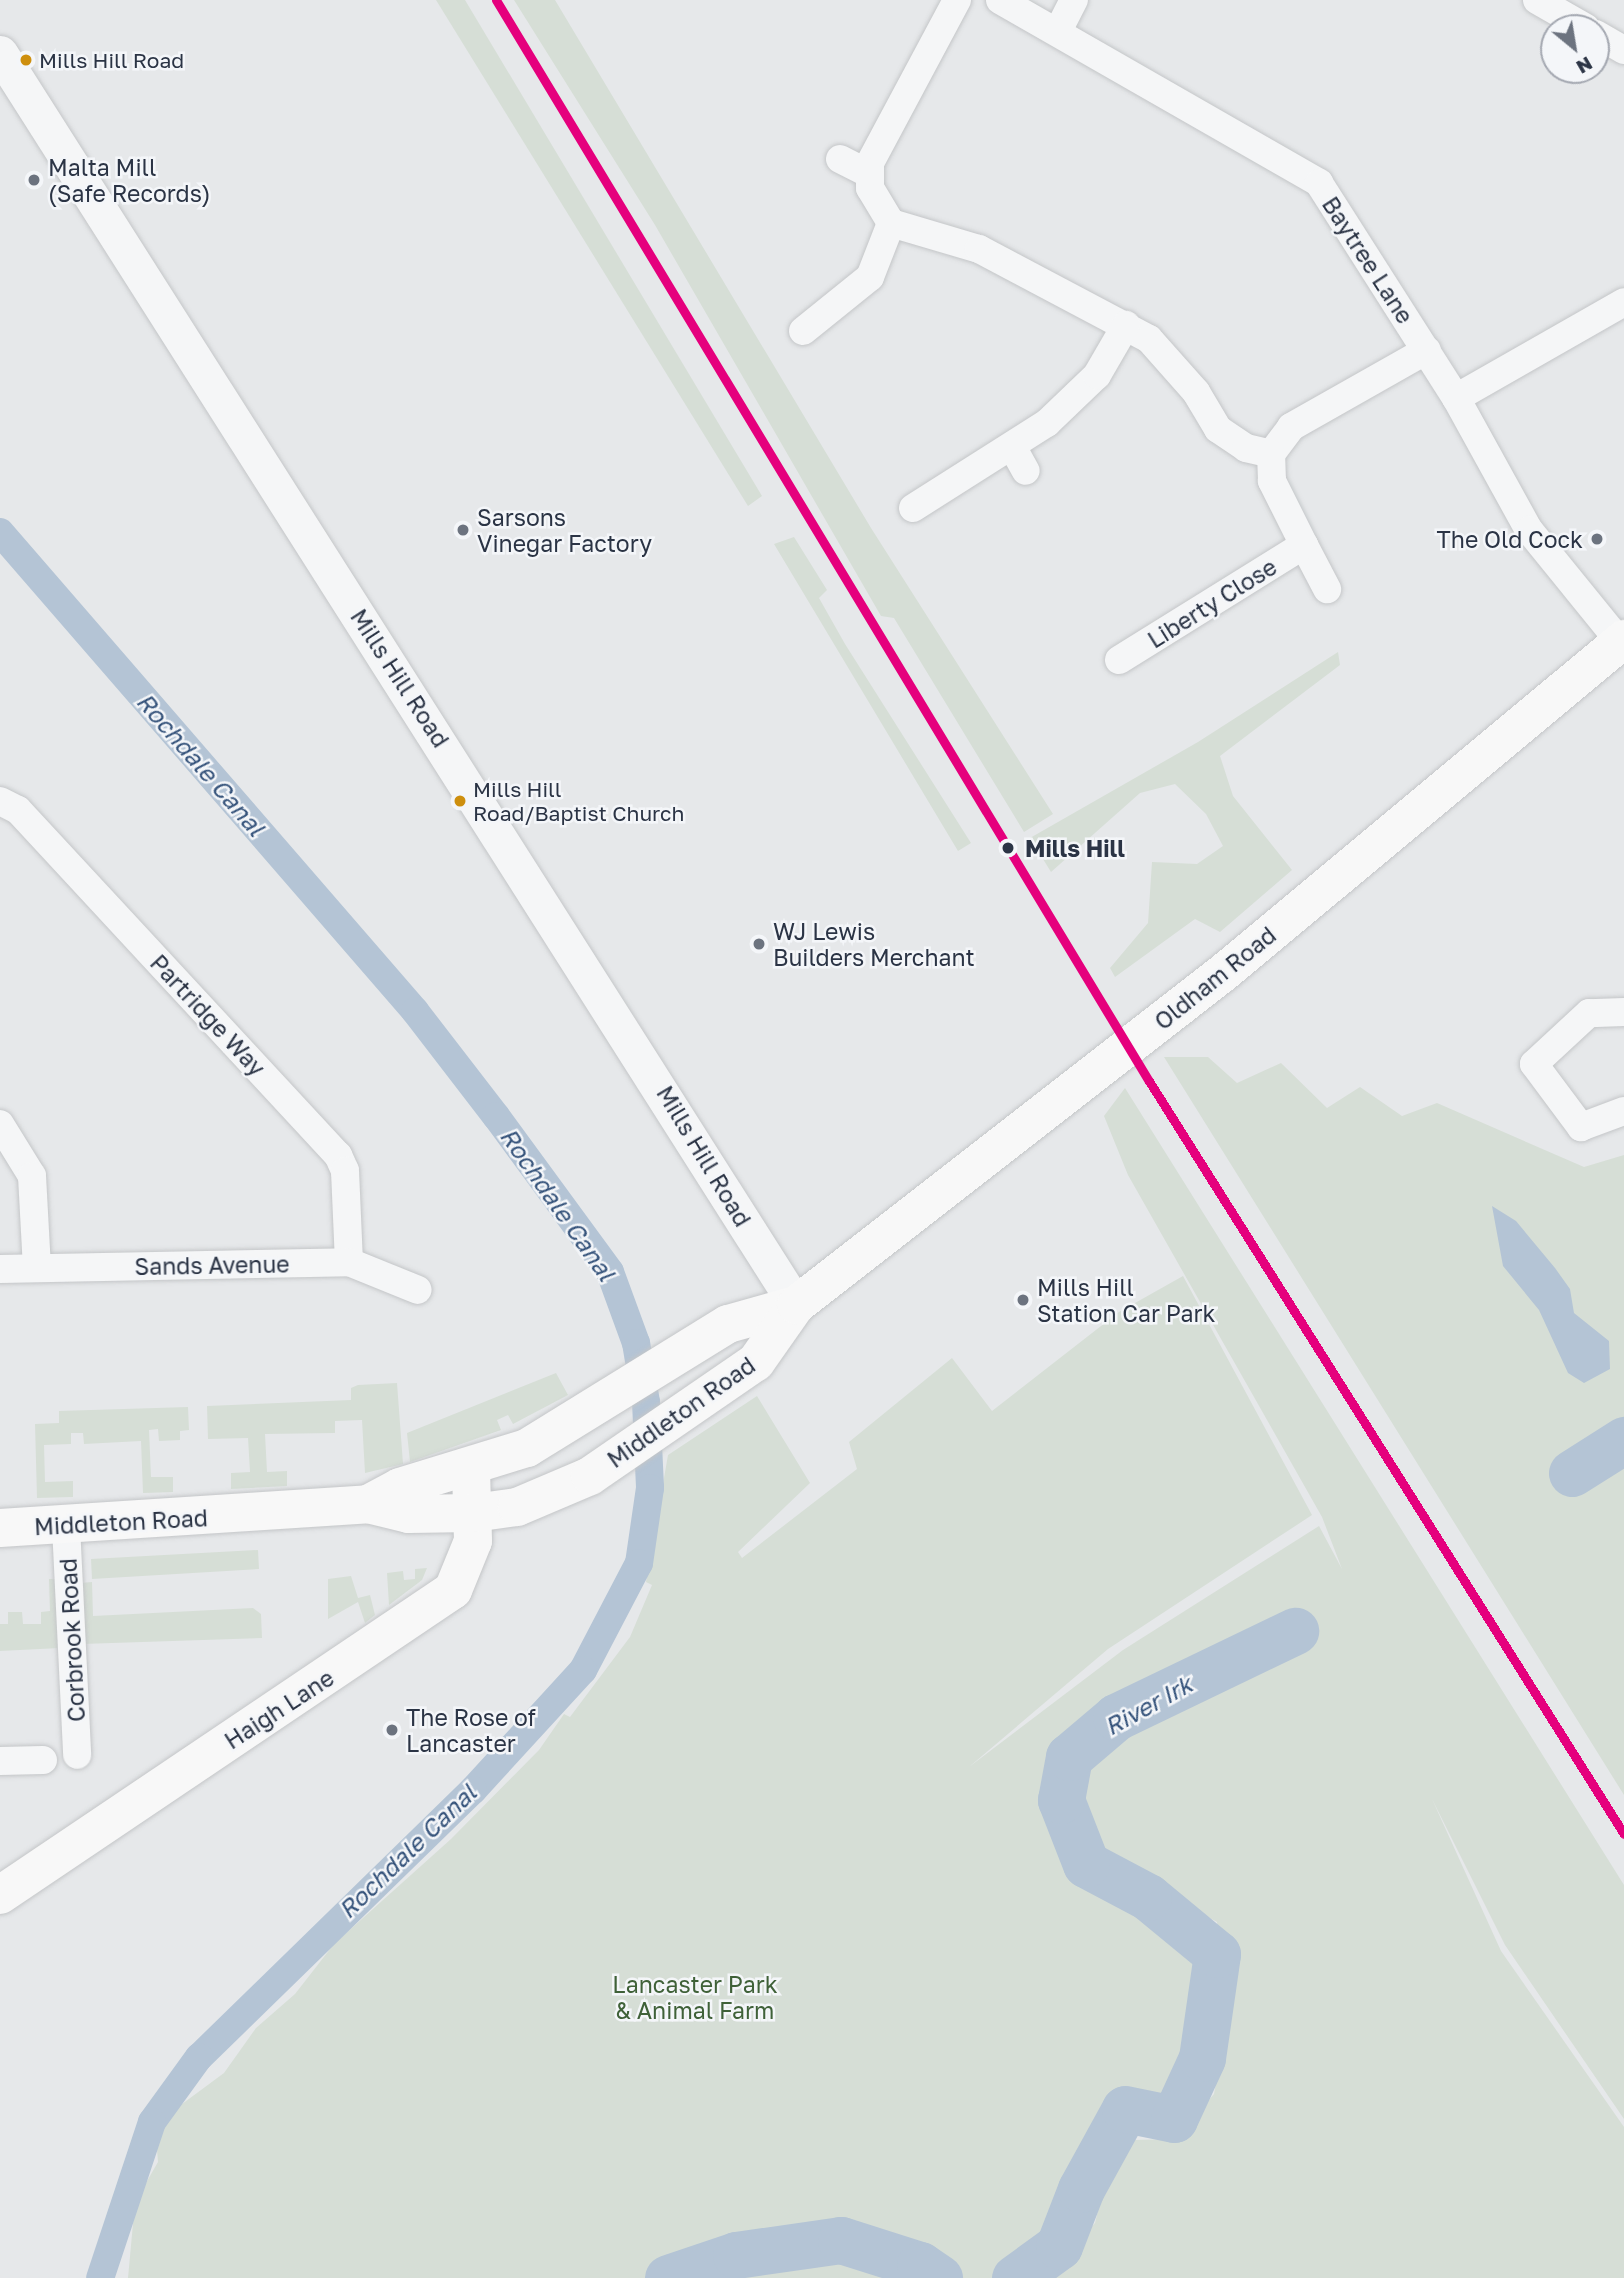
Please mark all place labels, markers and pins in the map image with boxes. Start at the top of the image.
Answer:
place label: Mills Hill Road [39,47,184,73]
marker: Mills Hill Road [19,53,33,67]
place label: Malta Mill (Safe Records) [48,153,211,207]
marker: Malta Mill (Safe Records) [26,172,42,188]
place label: Sarsons Vinegar Factory [477,503,652,557]
marker: Sarsons Vinegar Factory [455,522,471,538]
place label: The Old Cock [1436,525,1583,553]
marker: The Old Cock [1589,531,1605,547]
place label: Mills Hill Road/Baptist Church [473,776,684,826]
marker: Mills Hill Road/Baptist Church [453,794,467,808]
place label: Mills Hill [1025,834,1125,862]
marker: Mills Hill [997,837,1019,859]
place label: WJ Lewis Builders Merchant [773,917,975,971]
marker: WJ Lewis Builders Merchant [751,936,767,952]
place label: Mills Hill Station Car Park [1037,1273,1215,1327]
marker: Mills Hill Station Car Park [1015,1292,1031,1308]
place label: The Rose of Lancaster [406,1703,536,1757]
marker: The Rose of Lancaster [384,1722,400,1738]

